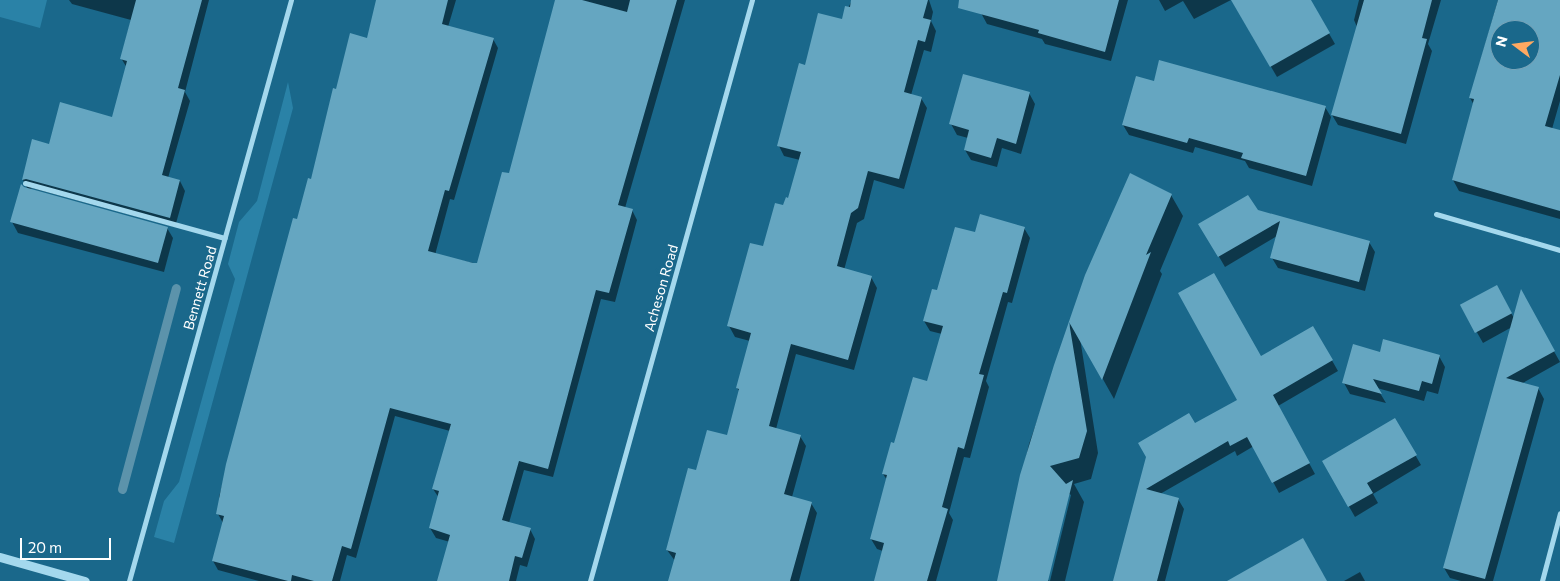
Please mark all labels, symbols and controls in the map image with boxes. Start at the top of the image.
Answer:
north arrow [1490,20,1540,70]
text: N [1491,34,1511,49]
street label: Acheson Road [641,243,681,333]
street label: Bennett Road [180,244,220,332]
scale bar [22,528,114,560]
text: 20 m [28,538,62,556]

